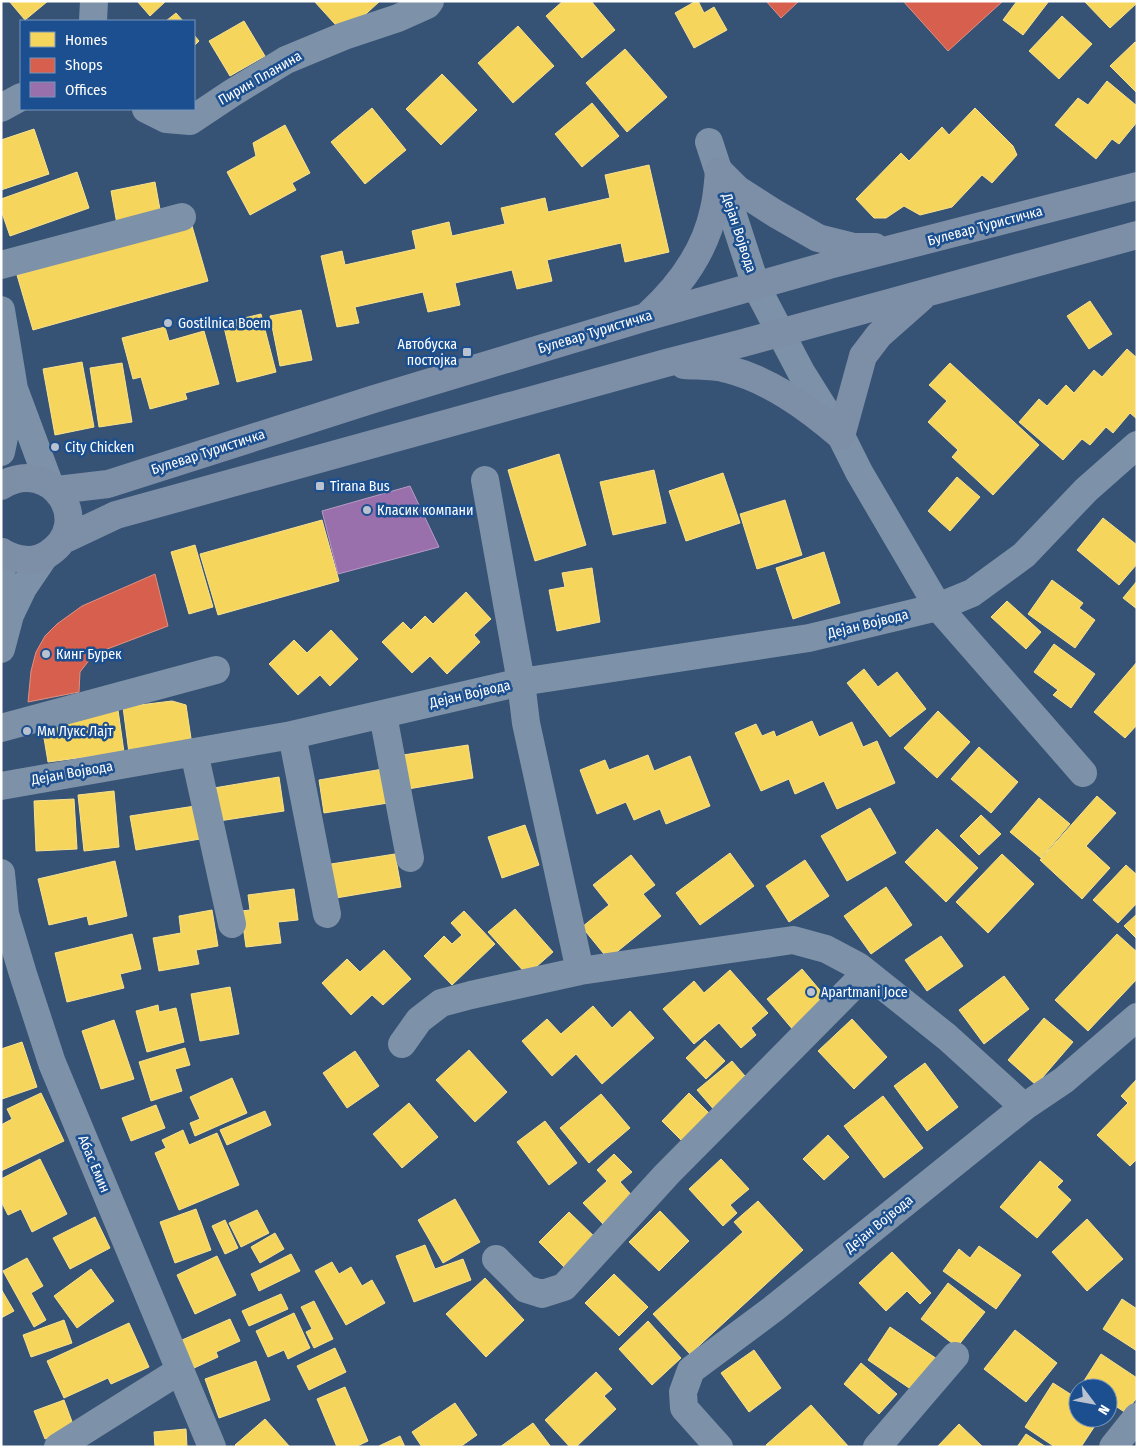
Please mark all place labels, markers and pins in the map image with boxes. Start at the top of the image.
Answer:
place label: Gostilnica Boem [178,315,271,332]
marker: Gostilnica Boem [162,317,174,329]
place label: Автобуска постојка [398,336,457,369]
marker: Автобуска постојка [461,346,473,358]
place label: City Chicken [65,439,134,456]
marker: City Chicken [49,441,61,453]
place label: Tirana Bus [330,478,390,495]
marker: Tirana Bus [314,480,326,492]
place label: Класик компани [377,502,473,519]
marker: Класик компани [361,504,373,516]
place label: Кинг Бурек [56,646,122,663]
marker: Кинг Бурек [40,648,52,660]
place label: Мм Лукс Лајт [37,723,113,740]
marker: Мм Лукс Лајт [21,725,33,737]
place label: Apartmani Joce [821,984,908,1001]
marker: Apartmani Joce [805,986,817,998]

